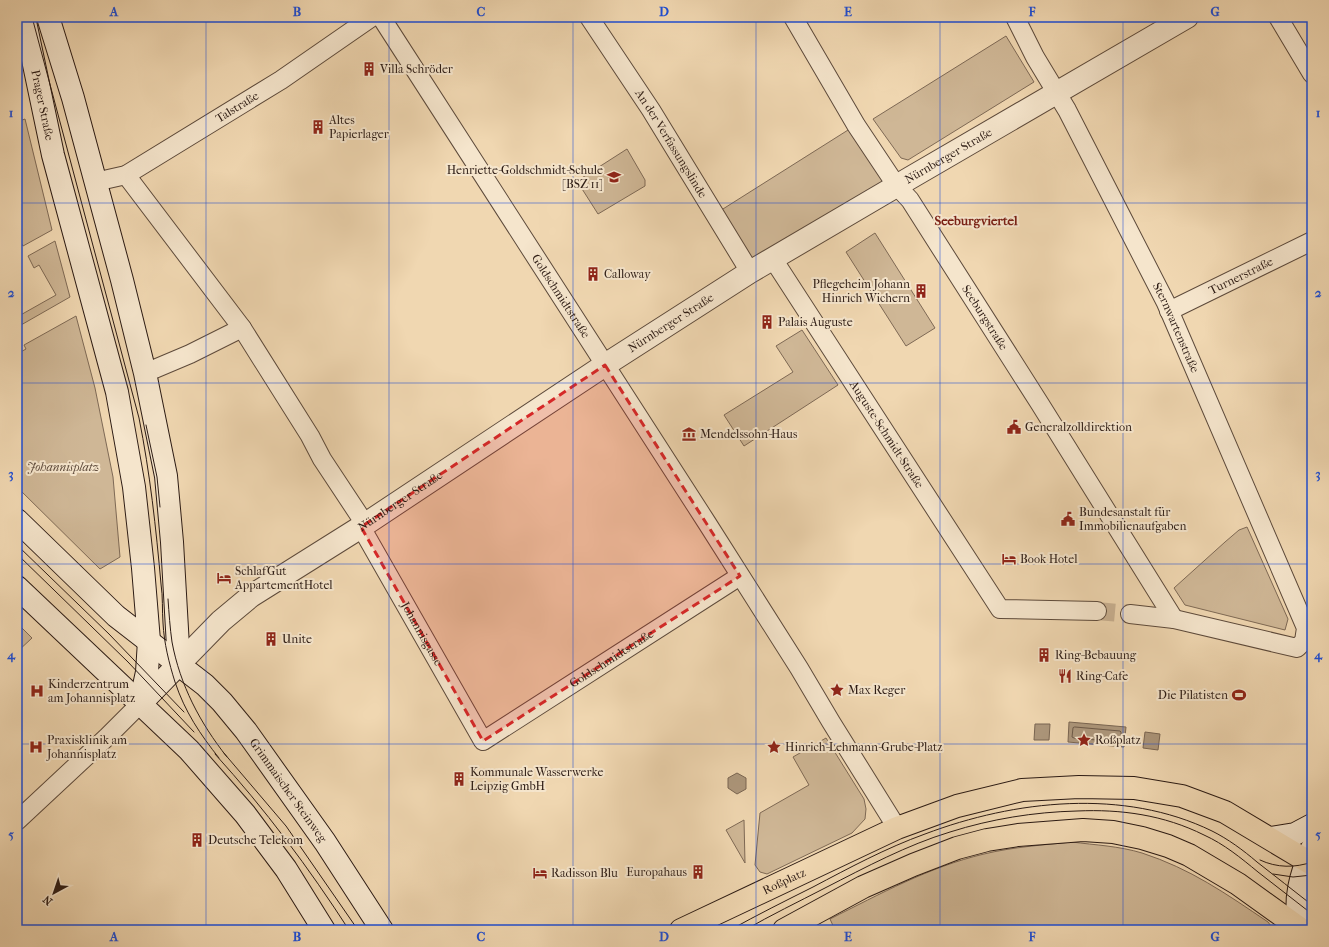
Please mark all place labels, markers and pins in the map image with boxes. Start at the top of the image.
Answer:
building icon: Villa Schröder [361,61,377,77]
place label: Villa Schröder [379,62,454,76]
place label: Altes Papierlager [328,113,390,141]
building icon: Altes Papierlager [310,119,326,135]
place label: Henriette-Goldschmidt-Schule [BSZ 11] [447,163,603,191]
school or university icon: Henriette-Goldschmidt-Schule [BSZ 11] [606,169,622,185]
building icon: Calloway [585,266,601,282]
place label: Calloway [604,267,651,281]
place label: Pflegeheim Johann Hinrich Wichern [812,277,910,305]
building icon: Pflegeheim Johann Hinrich Wichern [913,283,929,299]
building icon: Palais Auguste [759,314,775,330]
place label: Palais Auguste [778,315,853,329]
public building icon: Generalzolldirektion [1006,419,1022,435]
place label: Generalzolldirektion [1025,420,1132,434]
museum icon: Mendelssohn-Haus [681,426,697,442]
place label: Mendelssohn-Haus [700,427,798,441]
place label: Bundesanstalt für Immobilienaufgaben [1079,505,1186,533]
public building icon: Bundesanstalt für Immobilienaufgaben [1060,511,1076,527]
hotel icon: Book Hotel [1001,551,1017,567]
place label: Book Hotel [1020,552,1078,566]
place label: SchlafGut AppartementHotel [234,564,333,592]
hotel icon: SchlafGut AppartementHotel [216,570,232,586]
building icon: Unite [263,631,279,647]
place label: Unite [282,632,312,646]
building icon: Ring-Bebauung [1036,647,1052,663]
place label: Ring-Bebauung [1055,648,1137,662]
restaurant icon: Ring-Cafe [1057,668,1073,684]
place label: Ring-Cafe [1076,669,1128,683]
place label: Kinderzentrum am Johannisplatz [48,677,136,705]
place icon: Max Reger [829,682,845,698]
hospital icon: Kinderzentrum am Johannisplatz [29,683,45,699]
place label: Max Reger [848,683,906,697]
sports icon: Die Pilatisten [1231,687,1247,703]
place label: Die Pilatisten [1158,688,1228,702]
place icon: Roßplatz [1076,732,1092,748]
place label: Praxisklinik am Johannisplatz [46,733,127,761]
place label: Roßplatz [1095,733,1142,747]
hospital icon: Praxisklinik am Johannisplatz [28,739,44,755]
place icon: Hinrich-Lehmann-Grube-Platz [766,739,782,755]
place label: Hinrich-Lehmann-Grube-Platz [785,740,943,754]
place label: Kommunale Wasserwerke Leipzig GmbH [470,765,604,793]
building icon: Kommunale Wasserwerke Leipzig GmbH [451,771,467,787]
building icon: Deutsche Telekom [189,832,205,848]
place label: Deutsche Telekom [208,833,303,847]
building icon: Europahaus [690,864,706,880]
hotel icon: Radisson Blu [532,865,548,881]
place label: Europahaus [626,865,688,879]
place label: Radisson Blu [551,866,618,880]

